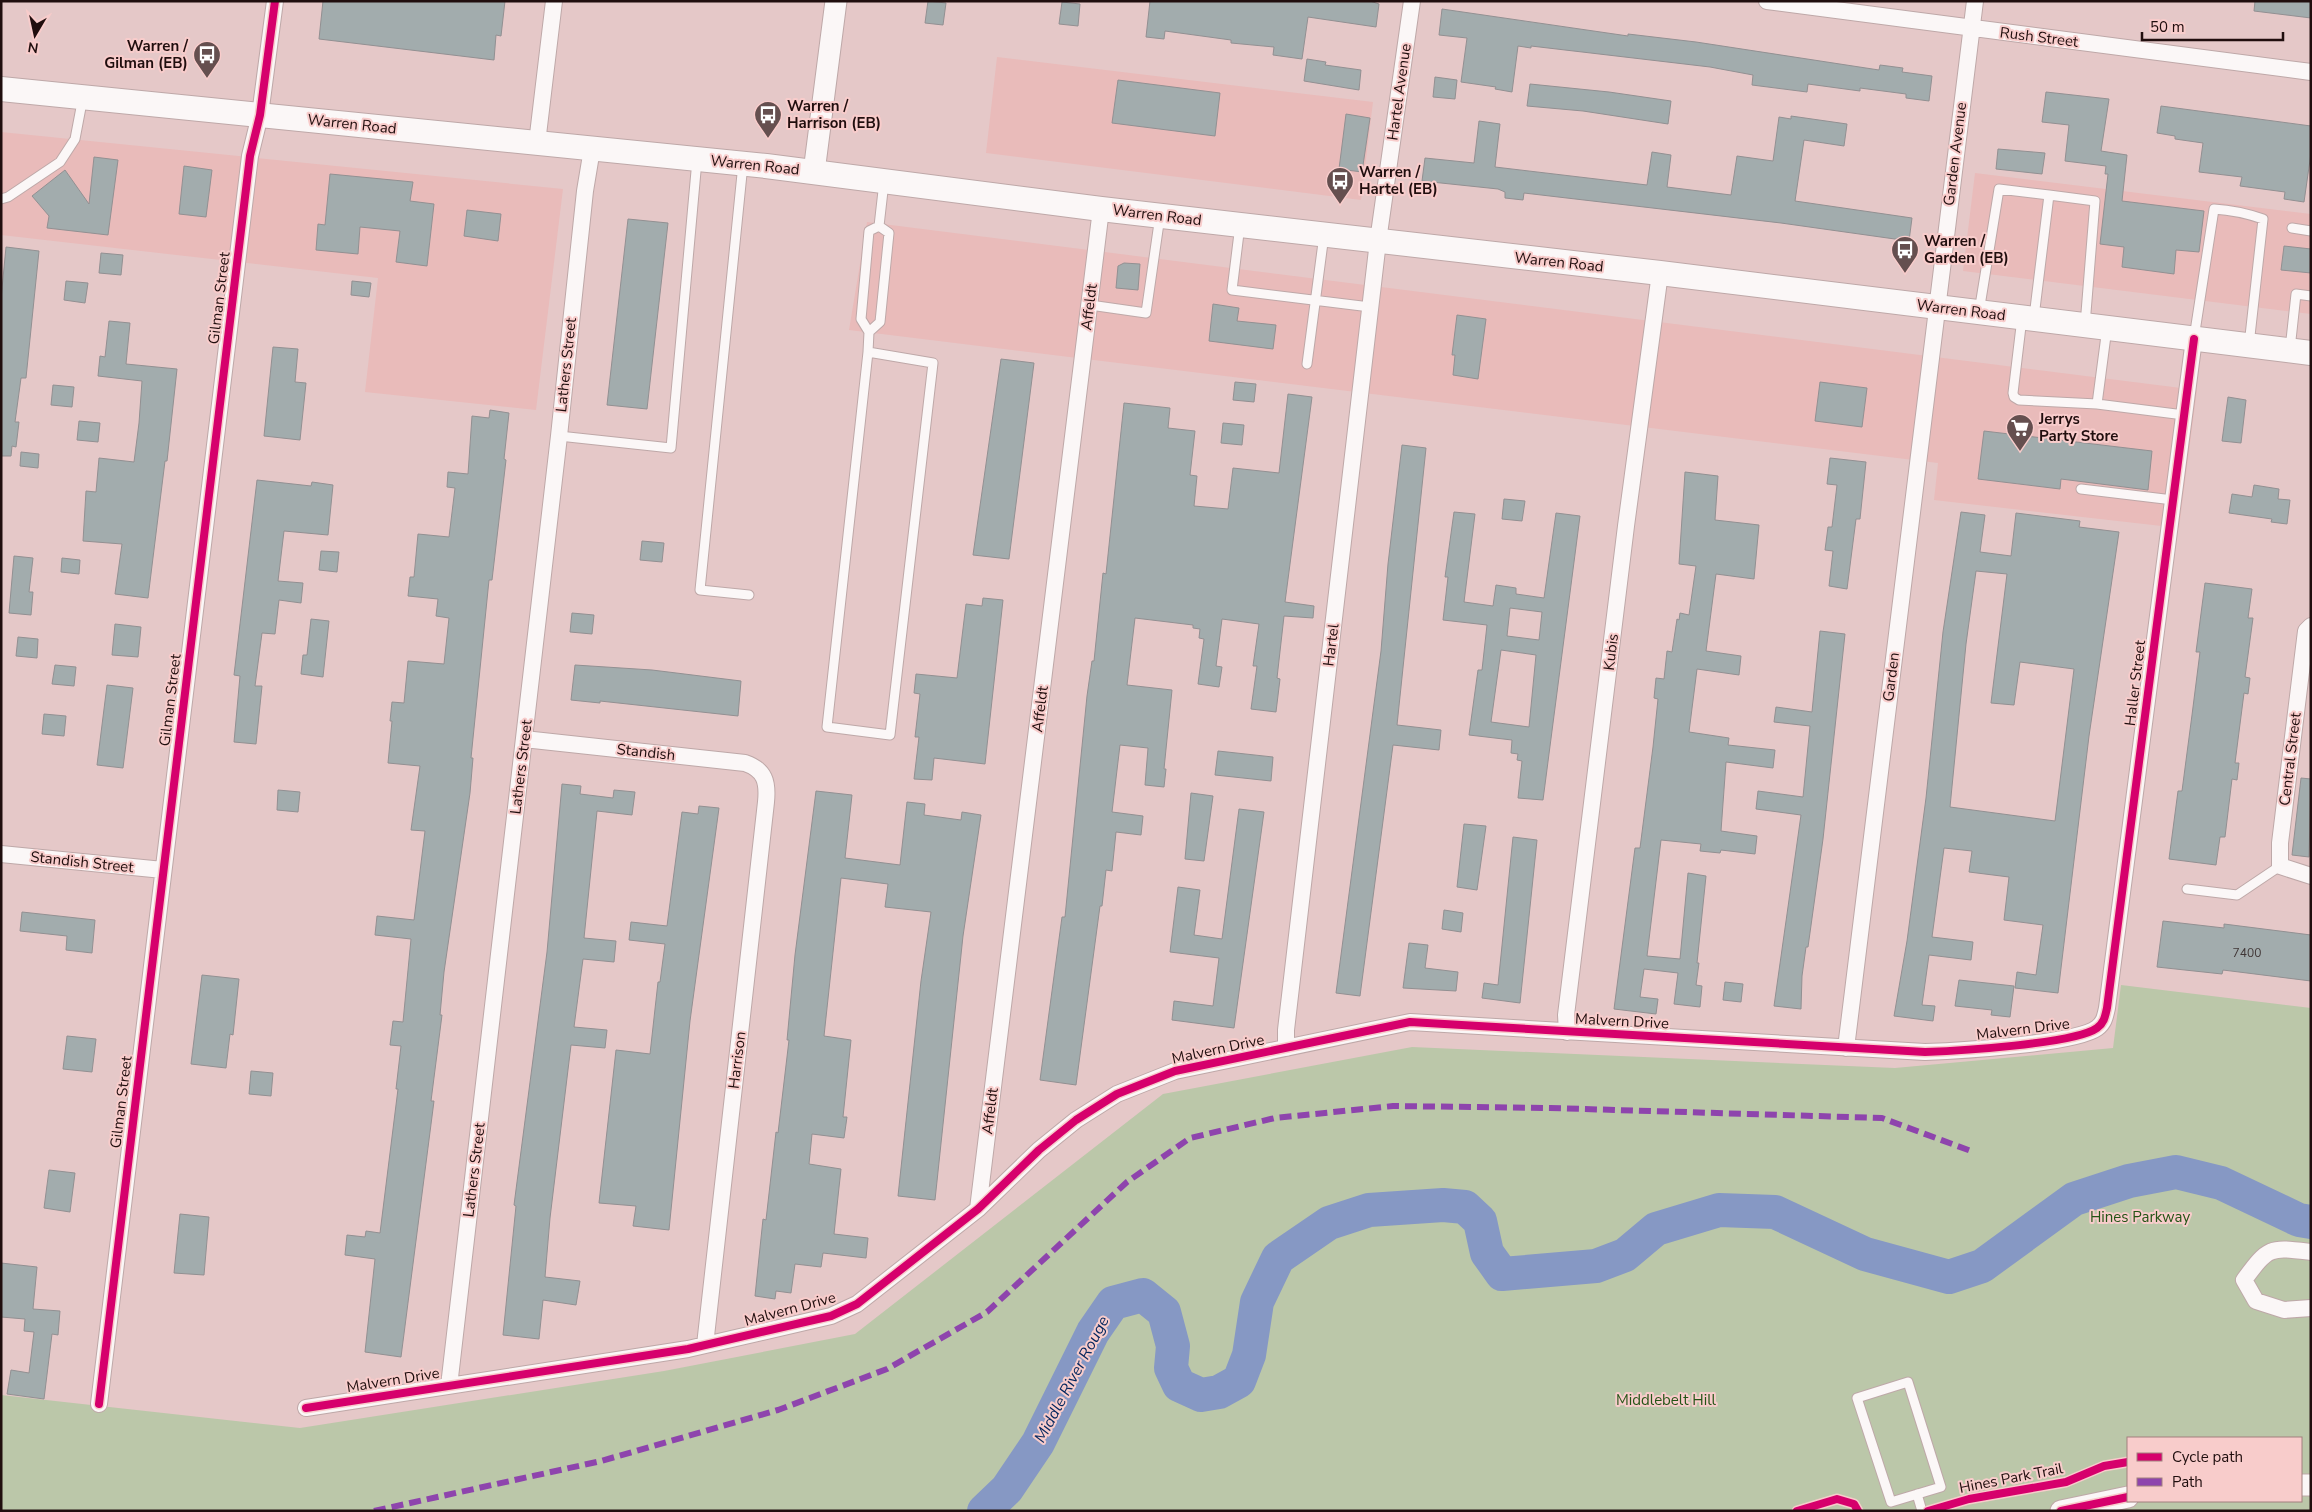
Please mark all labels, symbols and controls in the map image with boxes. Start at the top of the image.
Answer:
north arrow [10,10,60,60]
scale bar [2142,10,2283,42]
text: 50 m [2150,17,2185,37]
street label: Rush Street [1999,22,2080,52]
place label: Warren / Gilman (EB) [104,36,188,73]
text: N [26,37,40,58]
bus stop icon: Warren / Gilman (EB) [192,40,222,79]
street label: Hartel Avenue [1382,42,1416,142]
place label: Warren / Harrison (EB) [787,96,881,133]
bus stop icon: Warren / Harrison (EB) [753,100,783,139]
street label: Garden Avenue [1939,101,1971,207]
street label: Warren Road [306,109,398,139]
street label: Warren Road [709,150,801,180]
place label: Warren / Hartel (EB) [1359,162,1438,199]
bus stop icon: Warren / Hartel (EB) [1325,166,1355,205]
street label: Warren Road [1111,200,1203,230]
place label: Warren / Garden (EB) [1924,231,2009,268]
bus stop icon: Warren / Garden (EB) [1890,235,1920,274]
street label: Warren Road [1513,247,1605,277]
street label: Gilman Street [203,250,235,345]
street label: Affeldt [1076,282,1102,331]
street label: Warren Road [1915,295,2007,325]
street label: Lathers Street [551,316,581,413]
place label: Jerrys Party Store [2038,409,2118,446]
supermarket icon: Jerrys Party Store [2005,413,2035,452]
street label: Hartel [1318,622,1344,667]
street label: Kubis [1599,632,1623,672]
street label: Haller Street [2120,638,2150,727]
street label: Garden [1878,651,1904,703]
street label: Gilman Street [154,652,186,747]
street label: Affeldt [1027,684,1053,733]
street label: Central Street [2274,710,2306,807]
street label: Lathers Street [505,718,537,815]
street label: Standish [616,739,676,765]
street label: Standish Street [29,847,135,877]
house number: 7400 [2233,945,2261,961]
street label: Malvern Drive [1575,1009,1669,1033]
street label: Malvern Drive [1975,1013,2071,1045]
street label: Malvern Drive [1170,1029,1266,1069]
street label: Harrison [724,1030,750,1090]
street label: Gilman Street [105,1054,137,1149]
street label: Affeldt [977,1086,1003,1135]
street label: Lathers Street [458,1121,490,1218]
park label: Hines Parkway [2090,1207,2190,1227]
street label: Malvern Drive [742,1287,838,1331]
water label: Middle River Rouge [1029,1312,1115,1447]
street label: Malvern Drive [345,1363,441,1397]
park label: Middlebelt Hill [1616,1390,1717,1410]
legend [2127,1437,2302,1502]
text: Cycle path [2172,1447,2243,1467]
street label: Hines Park Trail [1957,1458,2065,1498]
text: Path [2172,1472,2203,1492]

